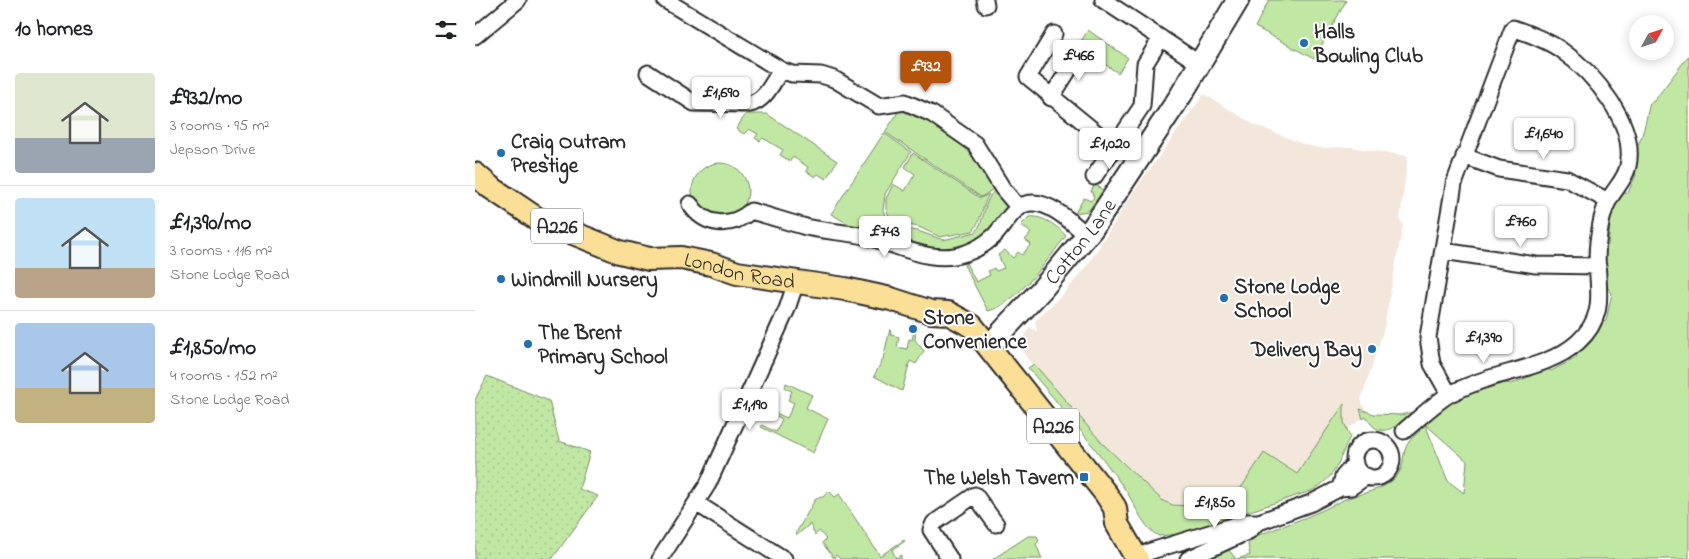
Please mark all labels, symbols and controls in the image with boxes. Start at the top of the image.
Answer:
text: 10 homes [15,15,93,45]
north arrow [1629,15,1674,60]
map controls [1629,15,1674,60]
icon: filters [432,16,460,44]
place label: Halls Bowling Club [1313,18,1424,74]
marker: Halls Bowling Club [1298,37,1310,49]
pin: £466 [1049,39,1109,82]
text: £466 [1064,44,1094,68]
pin: £932 [896,51,956,93]
text: £932 [911,55,941,79]
pin: £1,690 [680,76,762,119]
text: £1,690 [703,81,739,105]
text: £932/mo [170,84,242,114]
icon: home [55,93,115,153]
text: 3 rooms · 95 m² [170,114,269,138]
pin: £1,640 [1503,118,1585,160]
text: £1,640 [1525,122,1563,146]
place label: Craig Outram Prestige [511,128,626,184]
pin: £1,020 [1069,128,1151,170]
text: £1,020 [1090,132,1130,156]
text: Jepson Drive [170,138,255,162]
marker: Craig Outram Prestige [495,147,507,159]
street label: Cotton Lane [1039,193,1125,292]
pin: £760 [1491,206,1551,248]
road number: A226 [531,208,583,244]
text: £1,390/mo [170,209,251,239]
text: £760 [1506,210,1536,234]
pin: £743 [855,216,915,258]
icon: home [55,218,115,278]
text: £743 [870,220,900,244]
text: 3 rooms · 116 m² [170,239,273,263]
street label: London Road [681,246,797,298]
text: Stone Lodge Road [170,263,289,287]
place label: Windmill Nursery [511,266,658,298]
marker: Windmill Nursery [495,273,507,285]
place label: Stone Lodge School [1234,273,1340,327]
marker: Stone Lodge School [1218,292,1230,304]
place label: Stone Convenience [923,304,1027,358]
place label: The Brent Primary School [538,319,668,375]
pin: £1,390 [1443,322,1525,364]
marker: Stone Convenience [907,323,919,335]
text: £1,390 [1466,326,1502,350]
text: £1,850/mo [170,334,256,364]
place label: Delivery Bay [1250,336,1362,368]
marker: The Brent Primary School [522,338,534,350]
icon: home [55,343,115,403]
marker: Delivery Bay [1366,343,1378,355]
text: 4 rooms · 152 m² [170,364,278,388]
text: Stone Lodge Road [170,388,289,412]
pin: £1,190 [709,388,791,431]
text: £1,190 [733,393,767,417]
road number: A226 [1027,408,1079,444]
place label: The Welsh Tavern [924,464,1074,494]
marker: The Welsh Tavern [1078,471,1090,483]
pin: £1,850 [1174,486,1256,529]
text: £1,850 [1195,491,1235,515]

